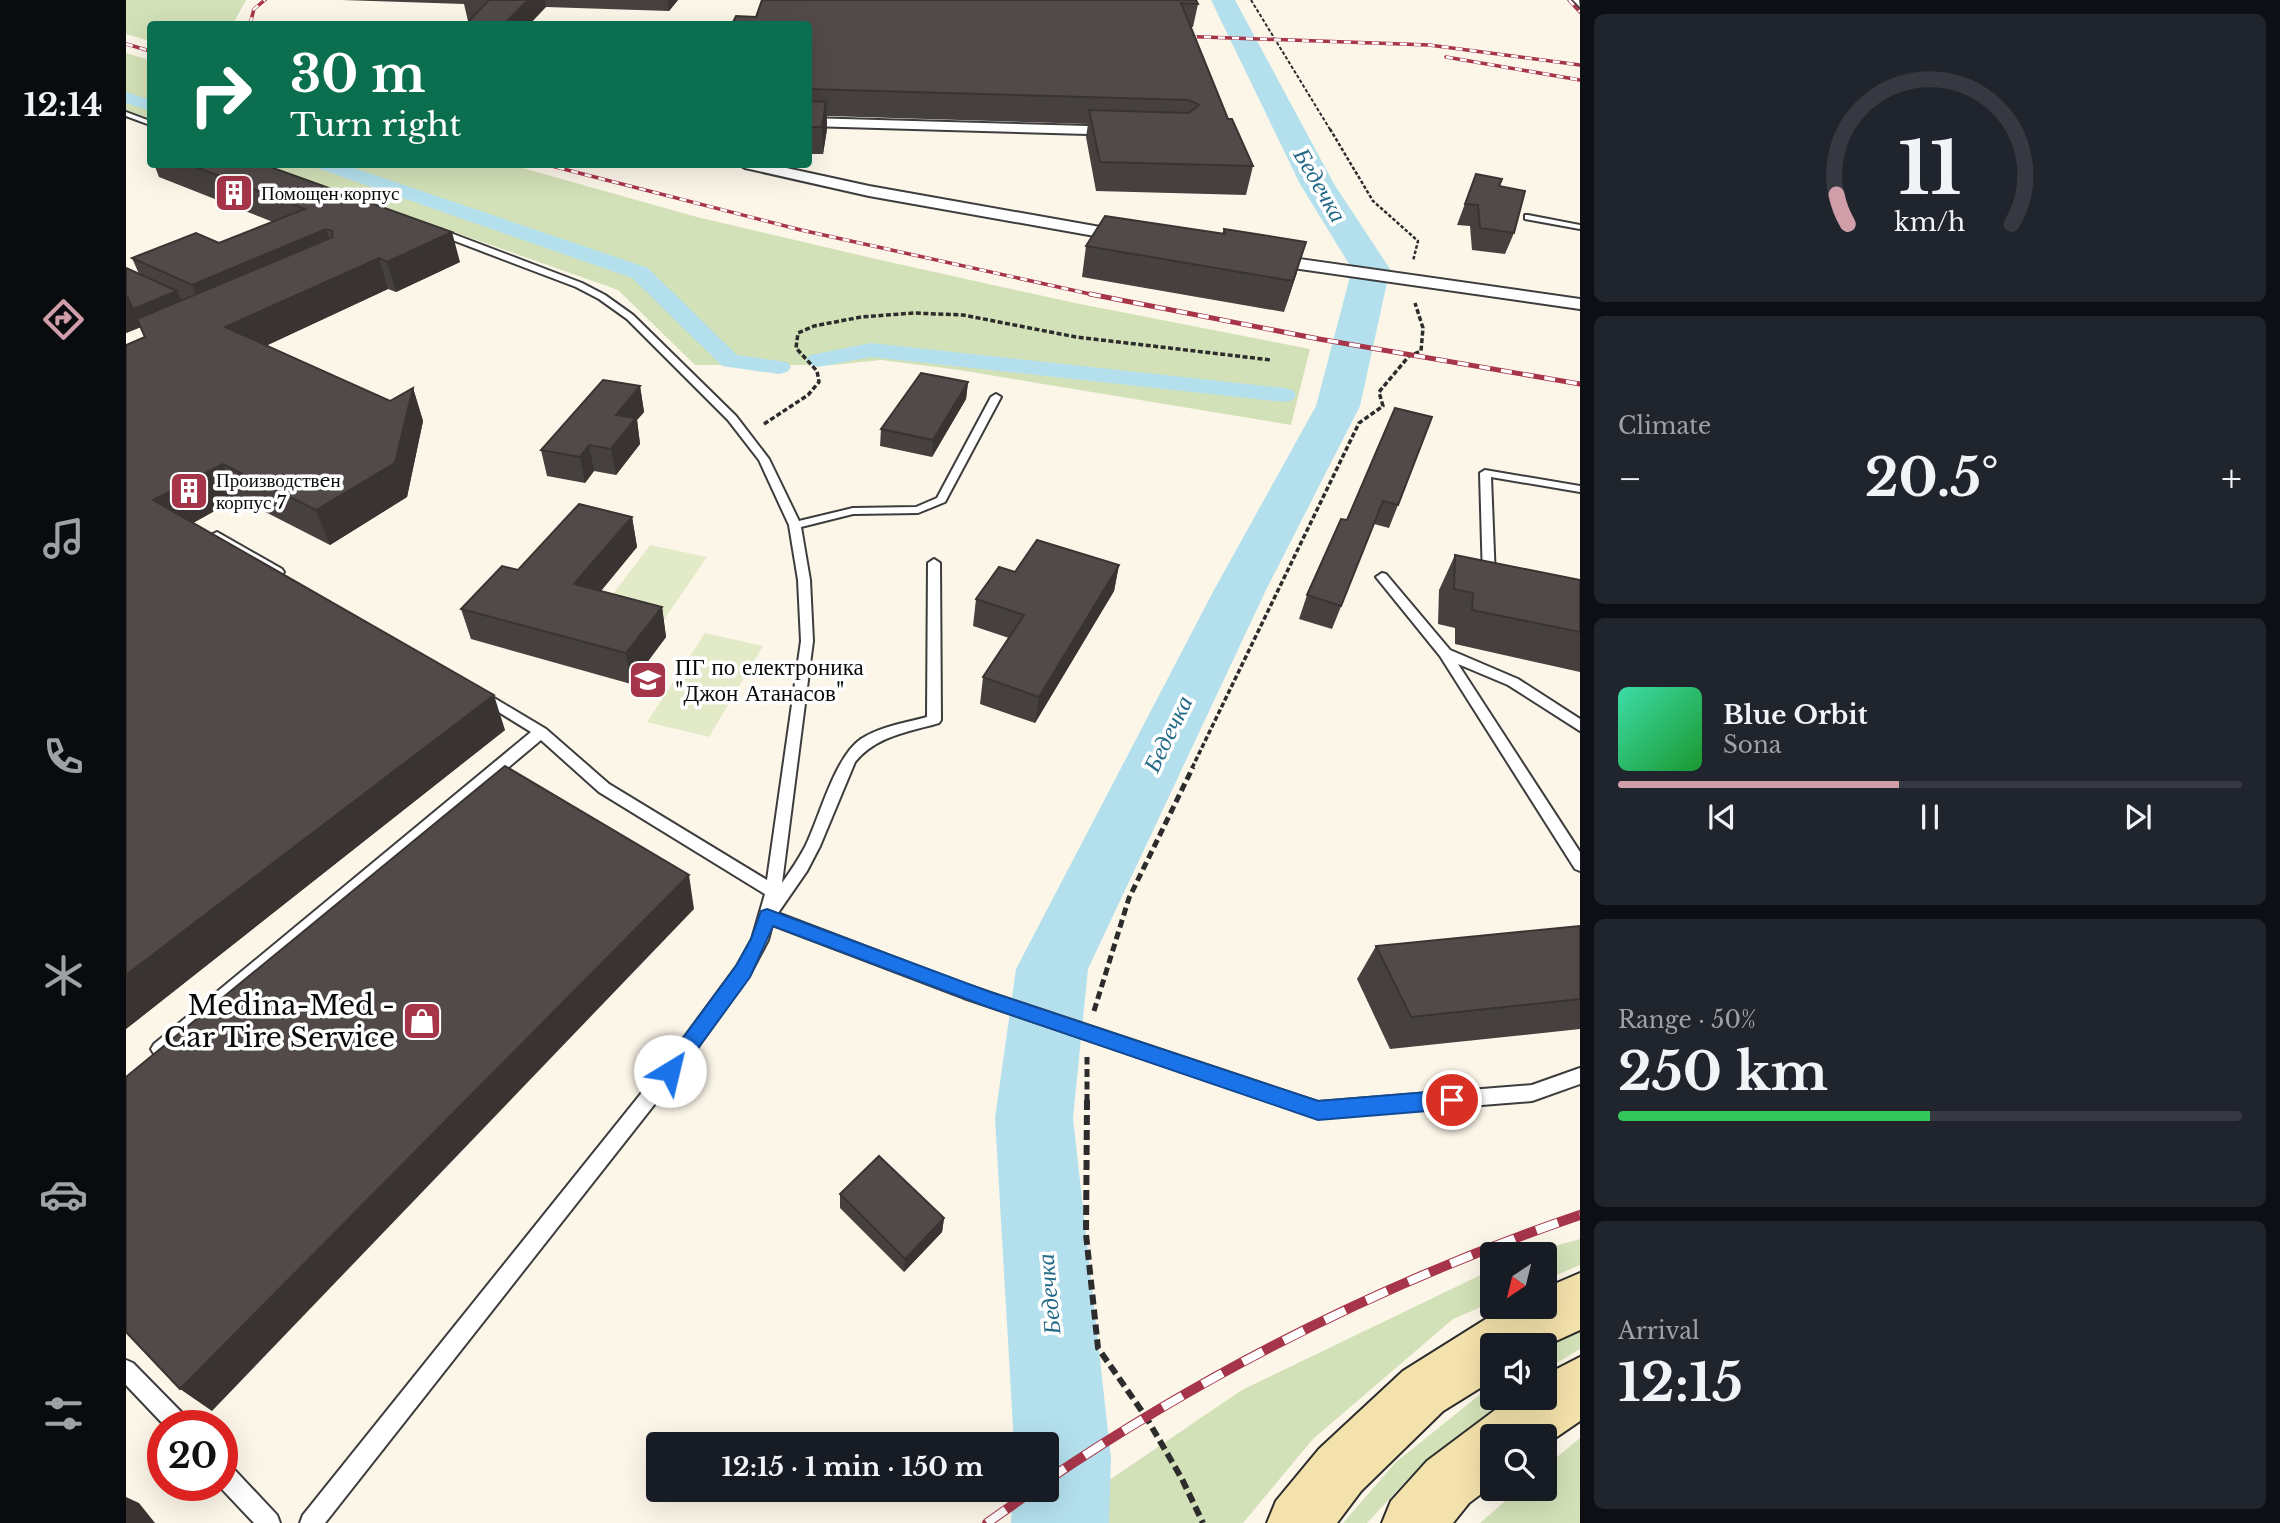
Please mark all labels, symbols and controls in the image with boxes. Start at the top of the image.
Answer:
text: 30 m [290,44,425,105]
icon: right [175,49,266,140]
text: 12:14 [23,85,103,125]
text: Turn right [290,105,461,145]
text: 11 [1898,123,1962,214]
water label: Бедечка [1287,142,1353,227]
building icon: Помощен корпус [213,172,255,214]
place label: Помощен корпус [261,182,399,205]
text: km/h [1895,207,1965,238]
icon: directions [39,295,88,344]
text: Climate [1618,412,1711,440]
text: 20.5° [1865,446,1999,510]
text: − [1618,455,1642,502]
text: + [2221,455,2242,502]
place label: Производствeн корпус 7 [216,469,341,514]
building icon: Производствeн корпус 7 [168,470,210,512]
icon: music [39,514,88,563]
place label: ПГ по електроника "Джон Атанасов" [675,653,864,707]
school or university icon: ПГ по електроника "Джон Атанасов" [627,659,669,701]
water label: Бедечка [1136,691,1198,777]
text: Blue Orbit [1723,699,1868,731]
text: Sona [1723,731,1781,759]
icon: phone [39,732,88,781]
icon: previous [1703,798,1741,836]
icon: pause [1911,798,1949,836]
icon: next [2119,798,2157,836]
icon: climate [39,951,88,1000]
place label: Medina-Med - Car Tire Service [164,988,395,1055]
shop icon: Medina-Med - Car Tire Service [401,1000,443,1042]
text: Range · 50% [1618,1006,1756,1034]
position arrow [633,1034,707,1108]
text: 250 km [1618,1040,1828,1104]
pin [1422,1070,1482,1130]
icon: arrive [1433,1081,1471,1119]
icon: car [39,1170,88,1219]
north arrow [1480,1242,1558,1320]
map controls [1480,1242,1557,1501]
water label: Бедечка [1031,1252,1067,1337]
text: Arrival [1618,1317,1699,1345]
button: sound [1480,1333,1557,1410]
text: 12:15 [1618,1351,1743,1415]
icon: filters [39,1389,88,1438]
speed limit sign: 20 [147,1410,238,1501]
button: search [1480,1424,1557,1501]
text: 12:15 · 1 min · 150 m [721,1451,984,1483]

